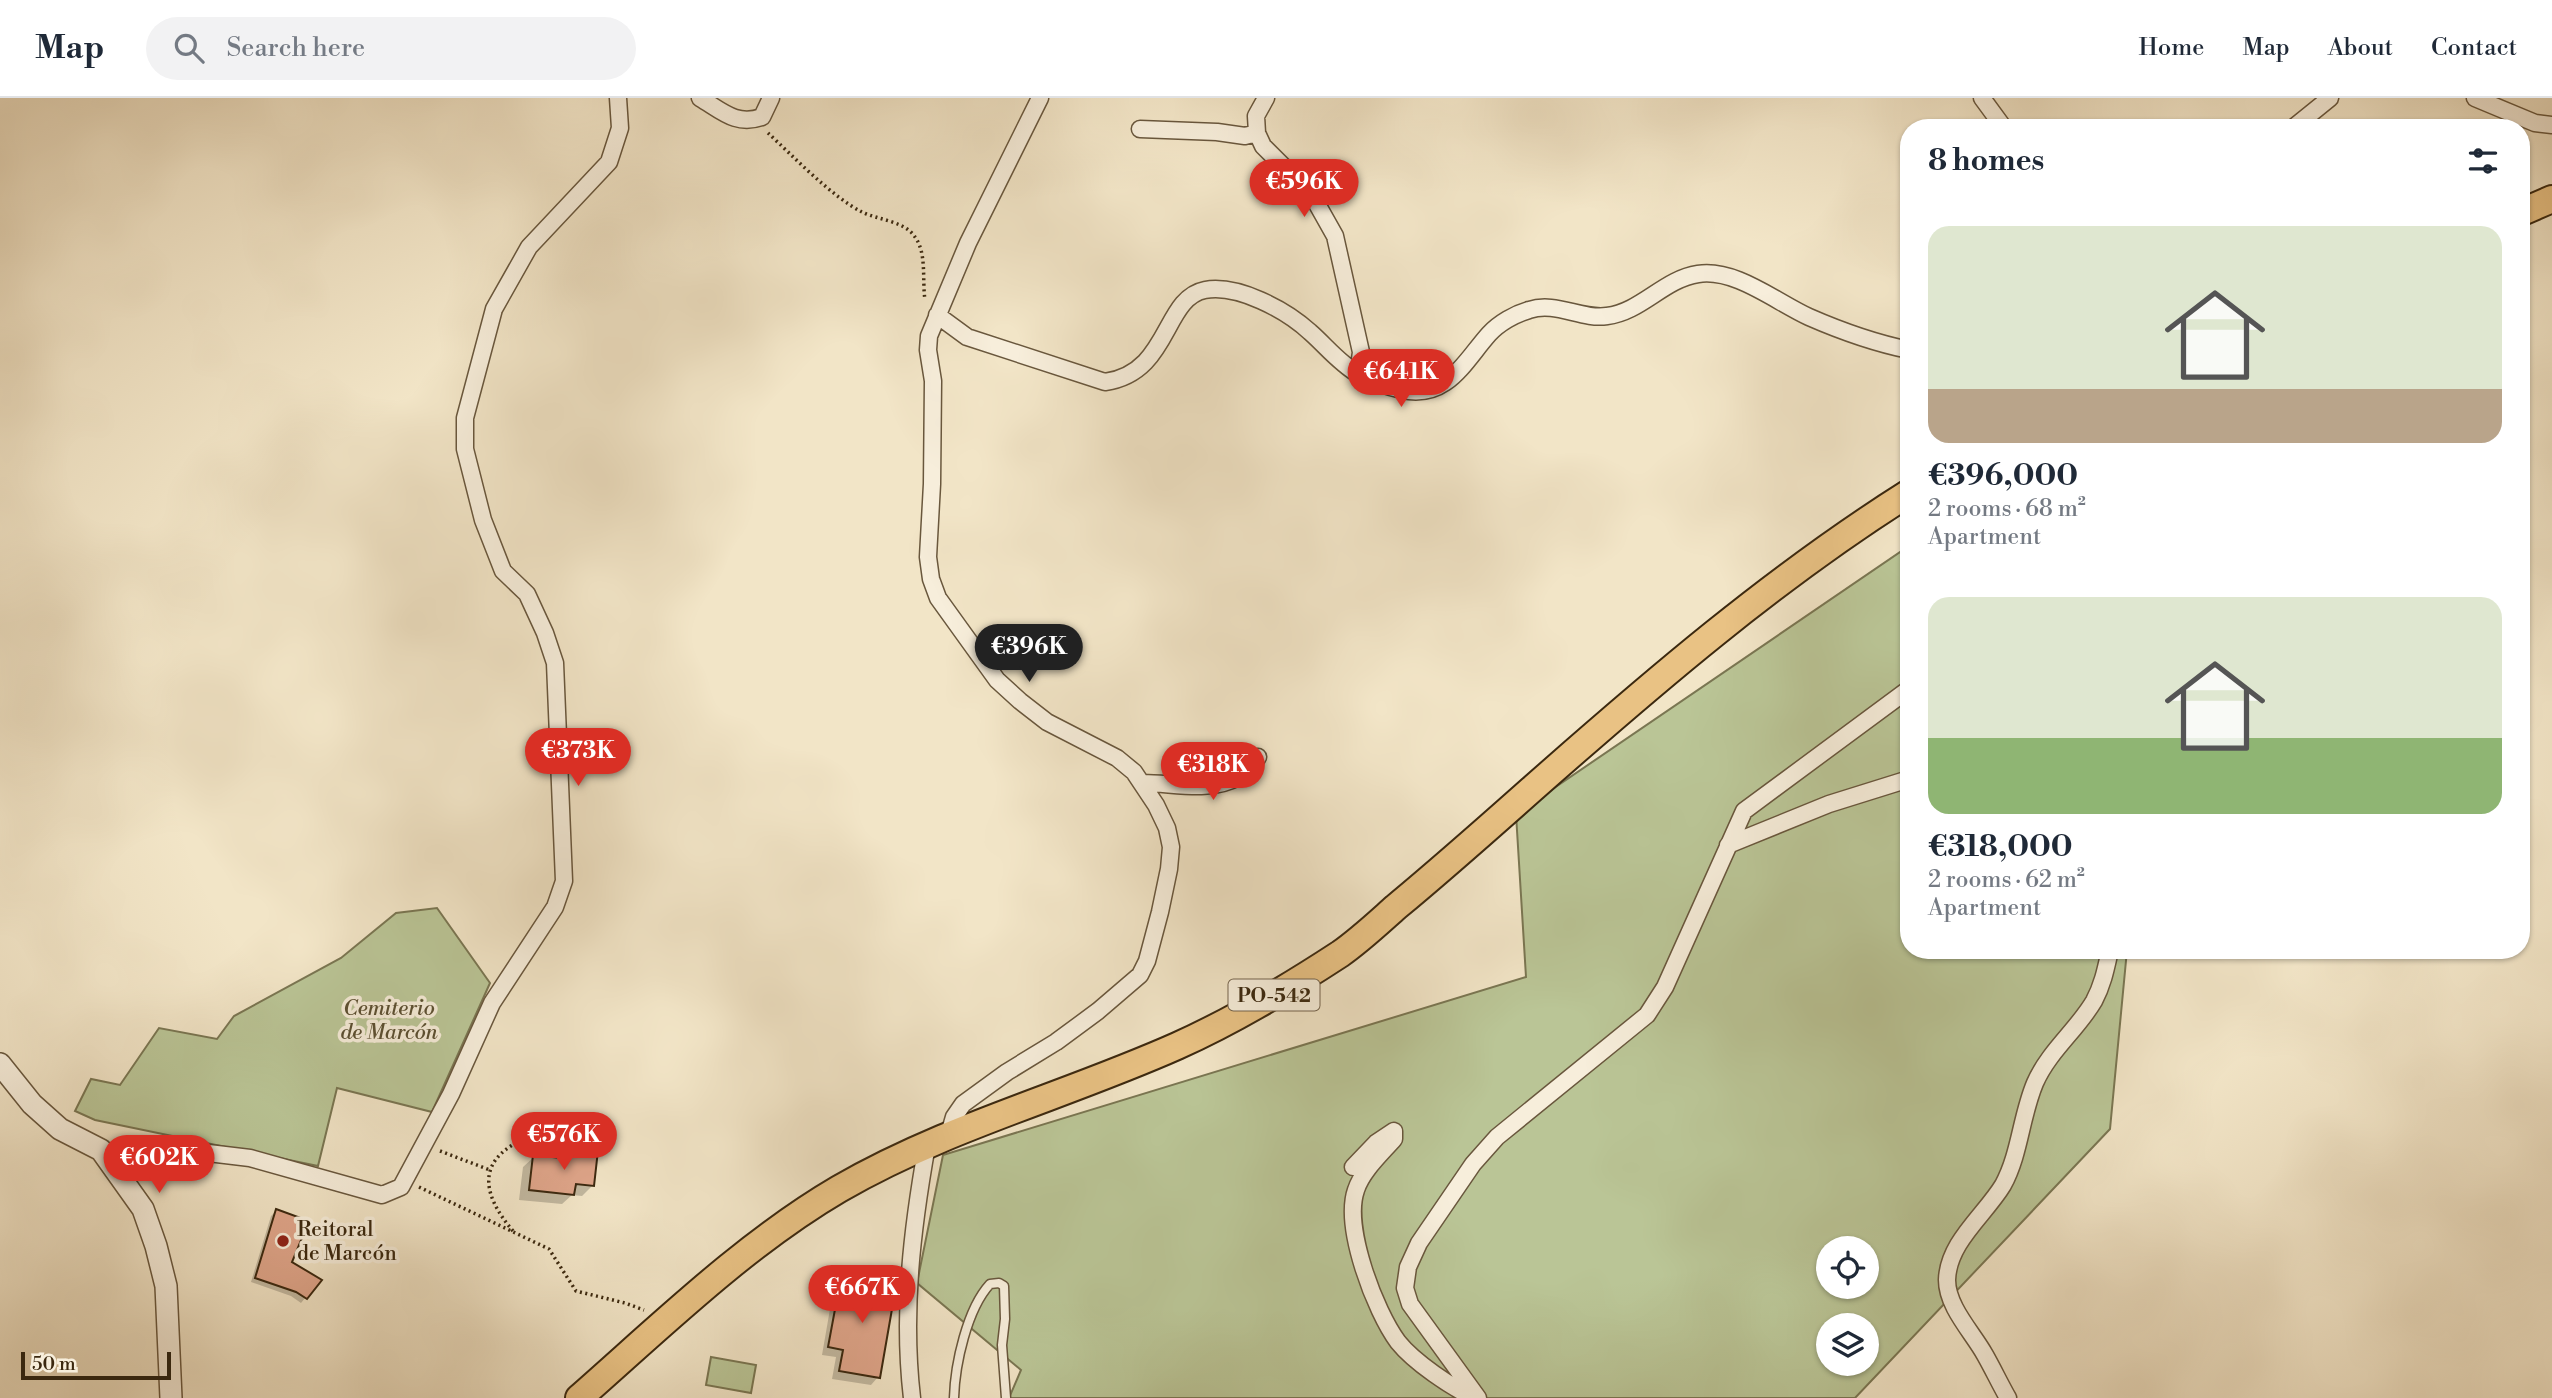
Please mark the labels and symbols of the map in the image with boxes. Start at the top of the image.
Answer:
pin: €596K [1255,159,1353,219]
pin: €641K [1352,350,1450,409]
pin: €396K [980,624,1078,684]
pin: €373K [529,728,627,788]
pin: €318K [1164,742,1262,802]
road number: PO-542 [1228,980,1320,1010]
park label: Cemiterio de Marcón [341,996,438,1046]
pin: €576K [515,1112,613,1172]
pin: €602K [110,1136,208,1195]
place label: Reitoral de Marcón [297,1217,397,1267]
marker: Reitoral de Marcón [275,1233,291,1249]
pin: €667K [813,1266,911,1325]
scale bar [21,1349,172,1381]

